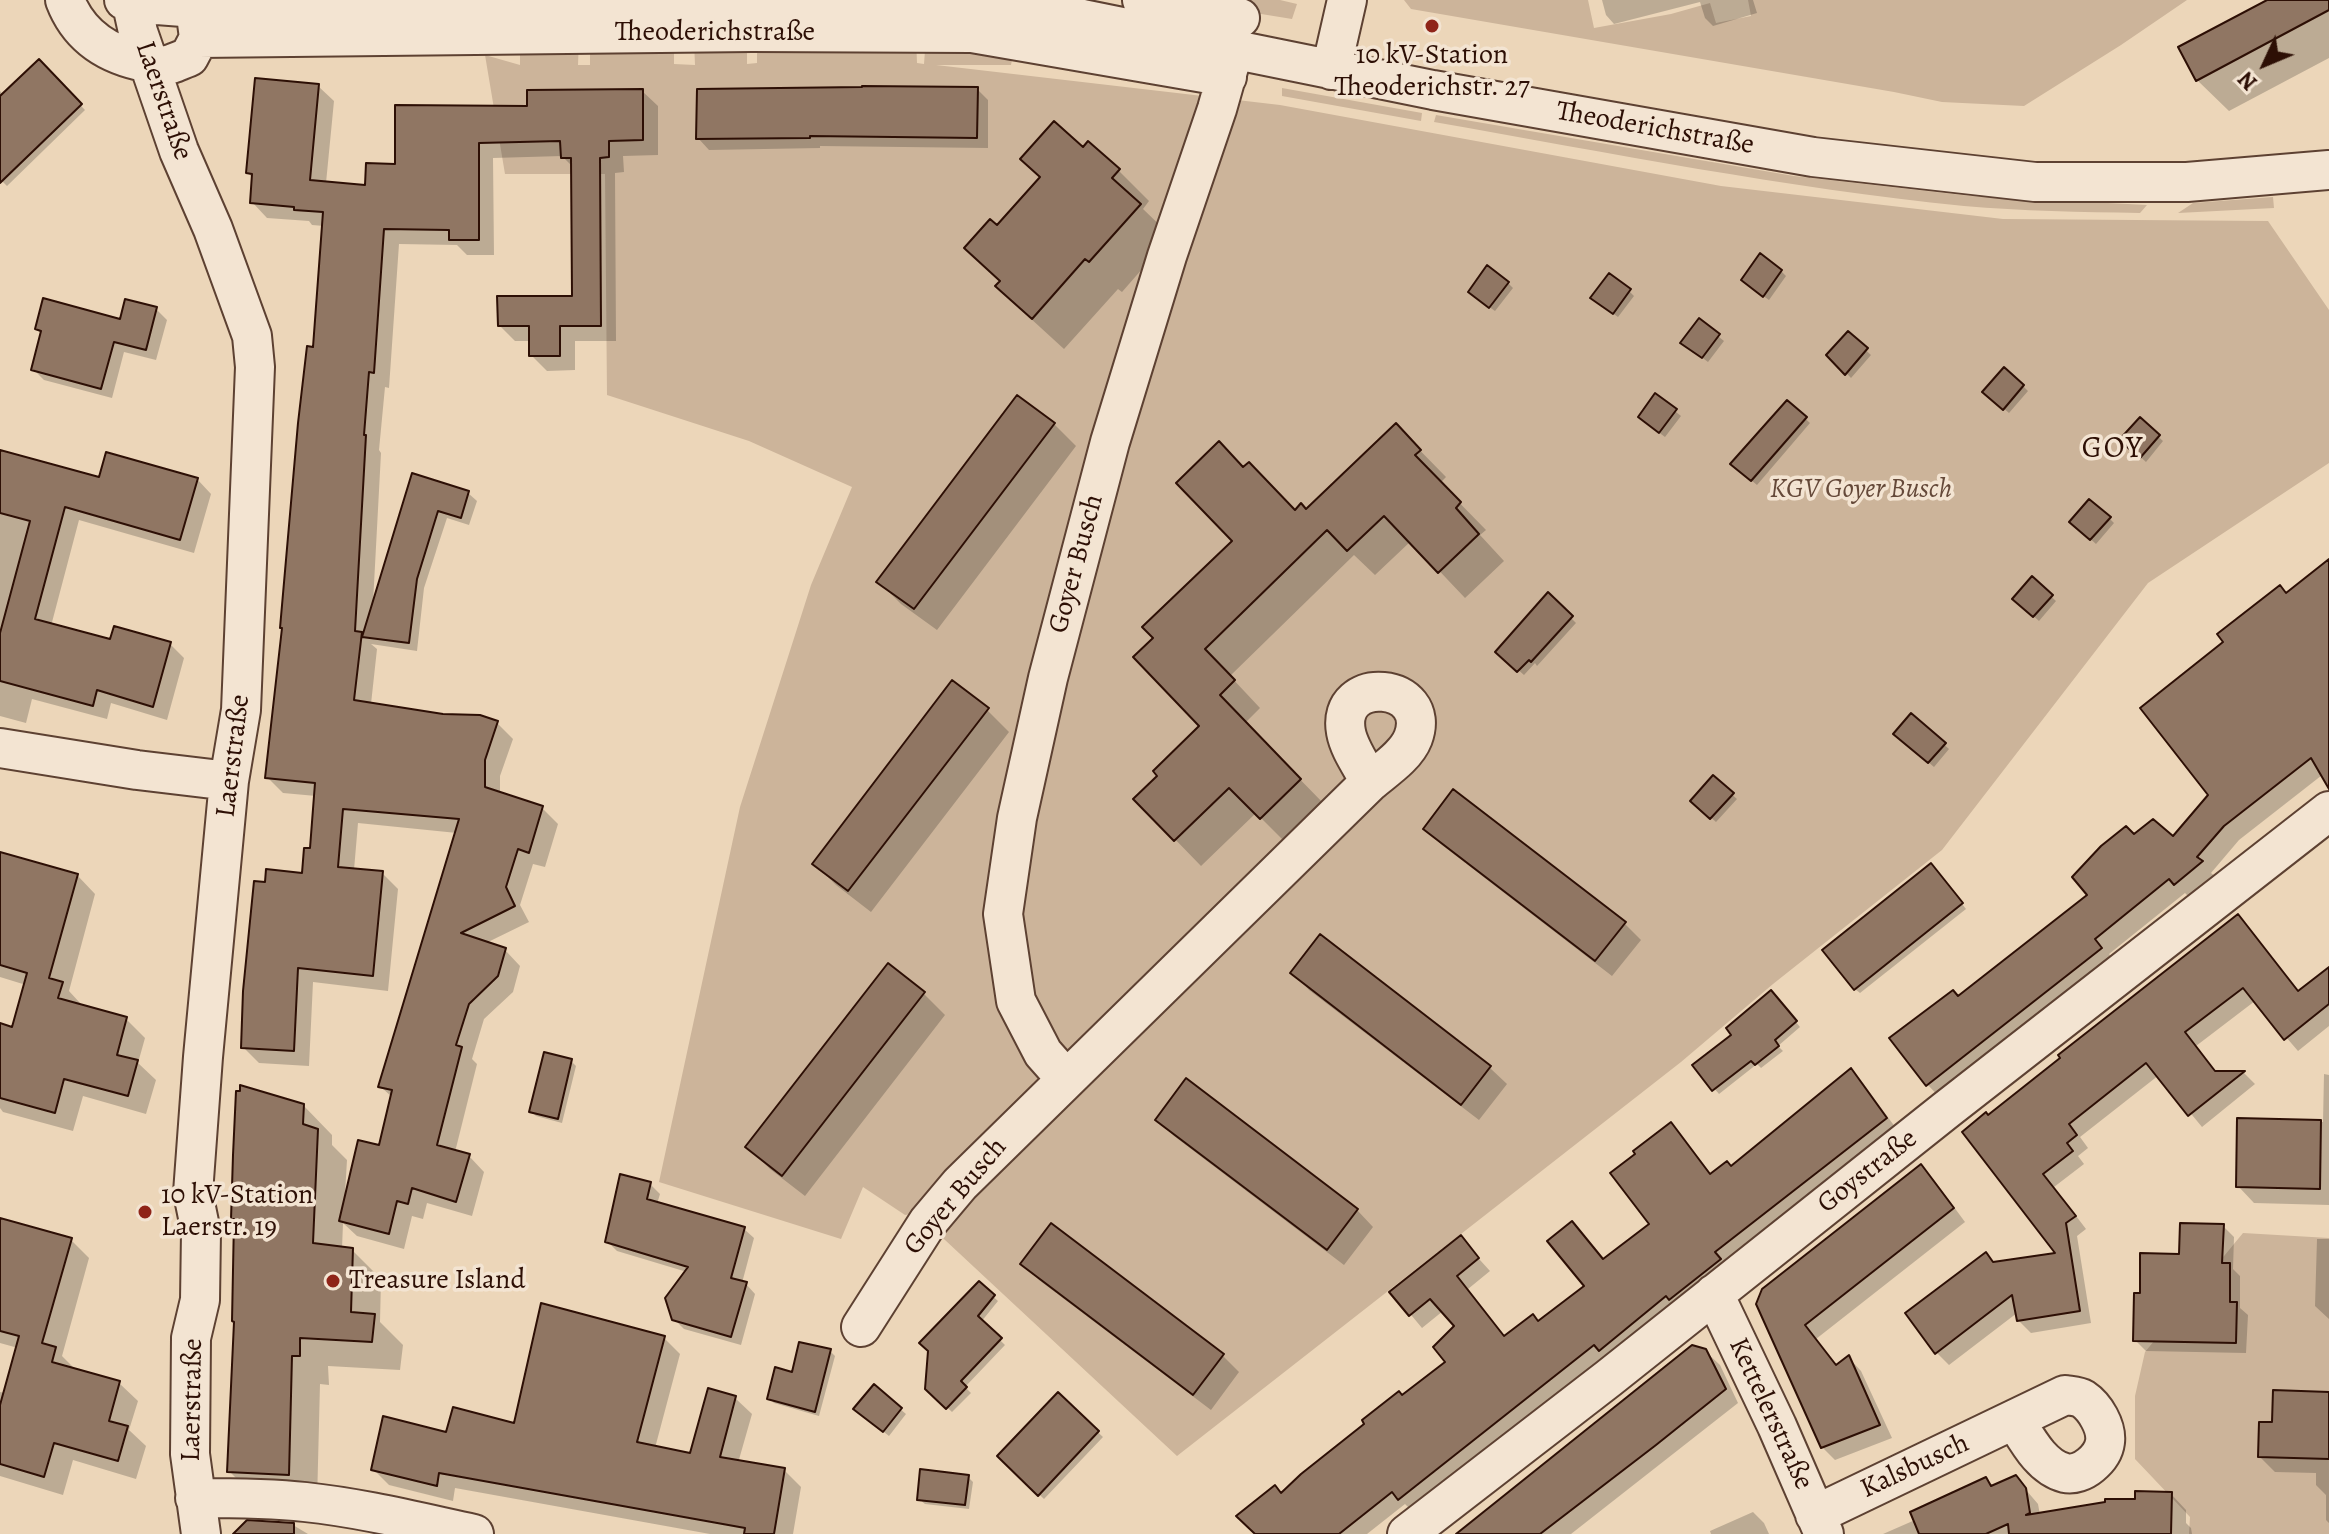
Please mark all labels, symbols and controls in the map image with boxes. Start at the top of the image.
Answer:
street label: Theoderichstraße [615,16,815,50]
marker: 10 kV-Station Theoderichstr. 27 [1423,17,1441,35]
north arrow [2225,24,2305,104]
street label: Laerstraße [127,37,199,165]
place label: 10 kV-Station Theoderichstr. 27 [1334,39,1530,105]
text: N [2231,64,2264,97]
street label: Theoderichstraße [1553,95,1757,163]
district label: GOY [2082,432,2144,468]
park label: KGV Goyer Busch [1770,473,1952,507]
street label: Goyer Busch [1042,491,1112,637]
street label: Laerstraße [210,693,258,819]
street label: Goystraße [1811,1123,1925,1221]
street label: Goyer Busch [897,1132,1015,1262]
place label: 10 kV-Station Laerstr. 19 [161,1179,313,1245]
marker: 10 kV-Station Laerstr. 19 [136,1203,154,1221]
place label: Treasure Island [349,1264,525,1298]
marker: Treasure Island [324,1272,342,1290]
street label: Kettelerstraße [1720,1333,1820,1495]
street label: Laerstraße [175,1338,211,1462]
street label: Kalsbusch [1855,1427,1975,1507]

